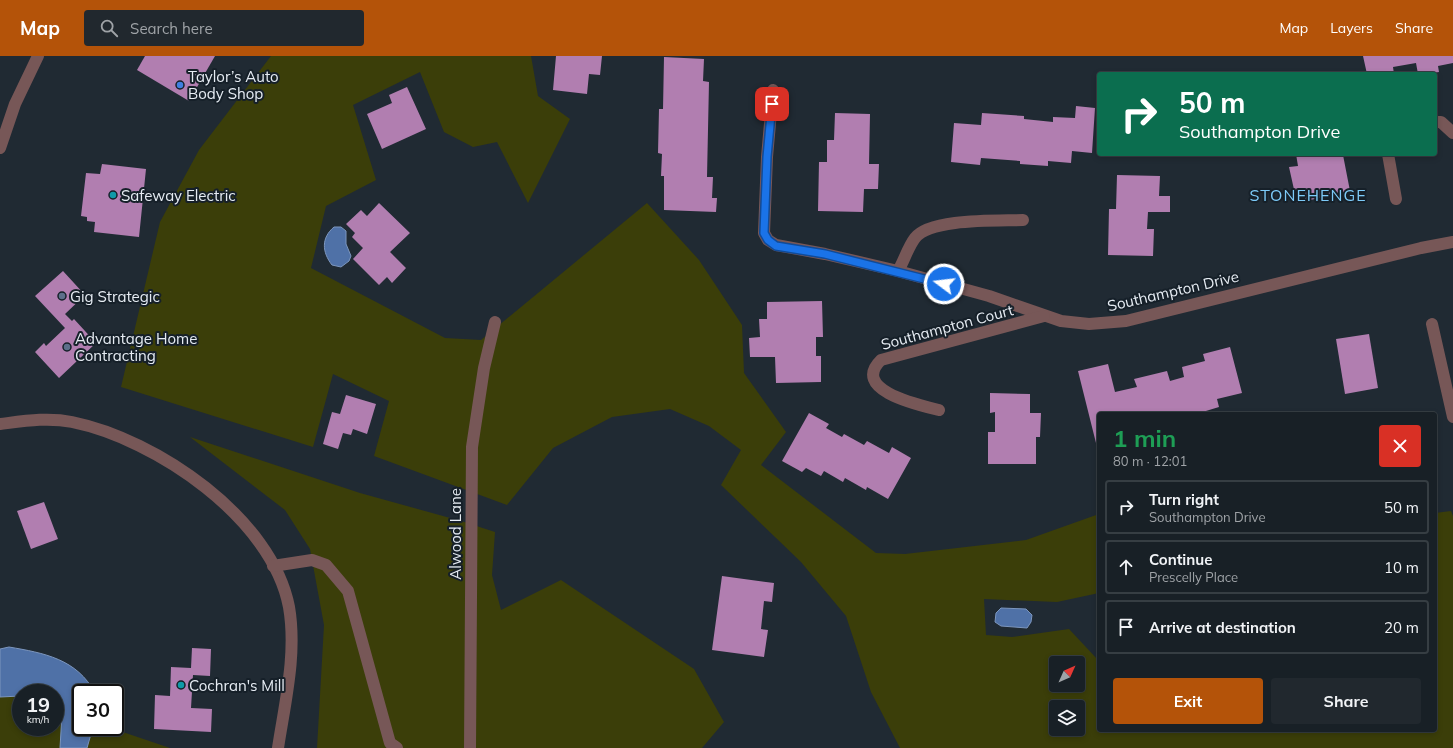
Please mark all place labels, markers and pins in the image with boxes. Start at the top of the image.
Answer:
place label: Taylor’s Auto Body Shop [188,67,279,103]
marker: Taylor’s Auto Body Shop [175,80,185,90]
pin [755,87,789,121]
place label: Safeway Electric [121,186,236,205]
marker: Safeway Electric [108,190,118,200]
place label: Gig Strategic [70,287,160,306]
marker: Gig Strategic [57,291,67,301]
place label: Advantage Home Contracting [75,329,197,365]
marker: Advantage Home Contracting [62,342,72,352]
place label: Cochran's Mill [189,676,285,695]
marker: Cochran's Mill [176,680,186,690]

